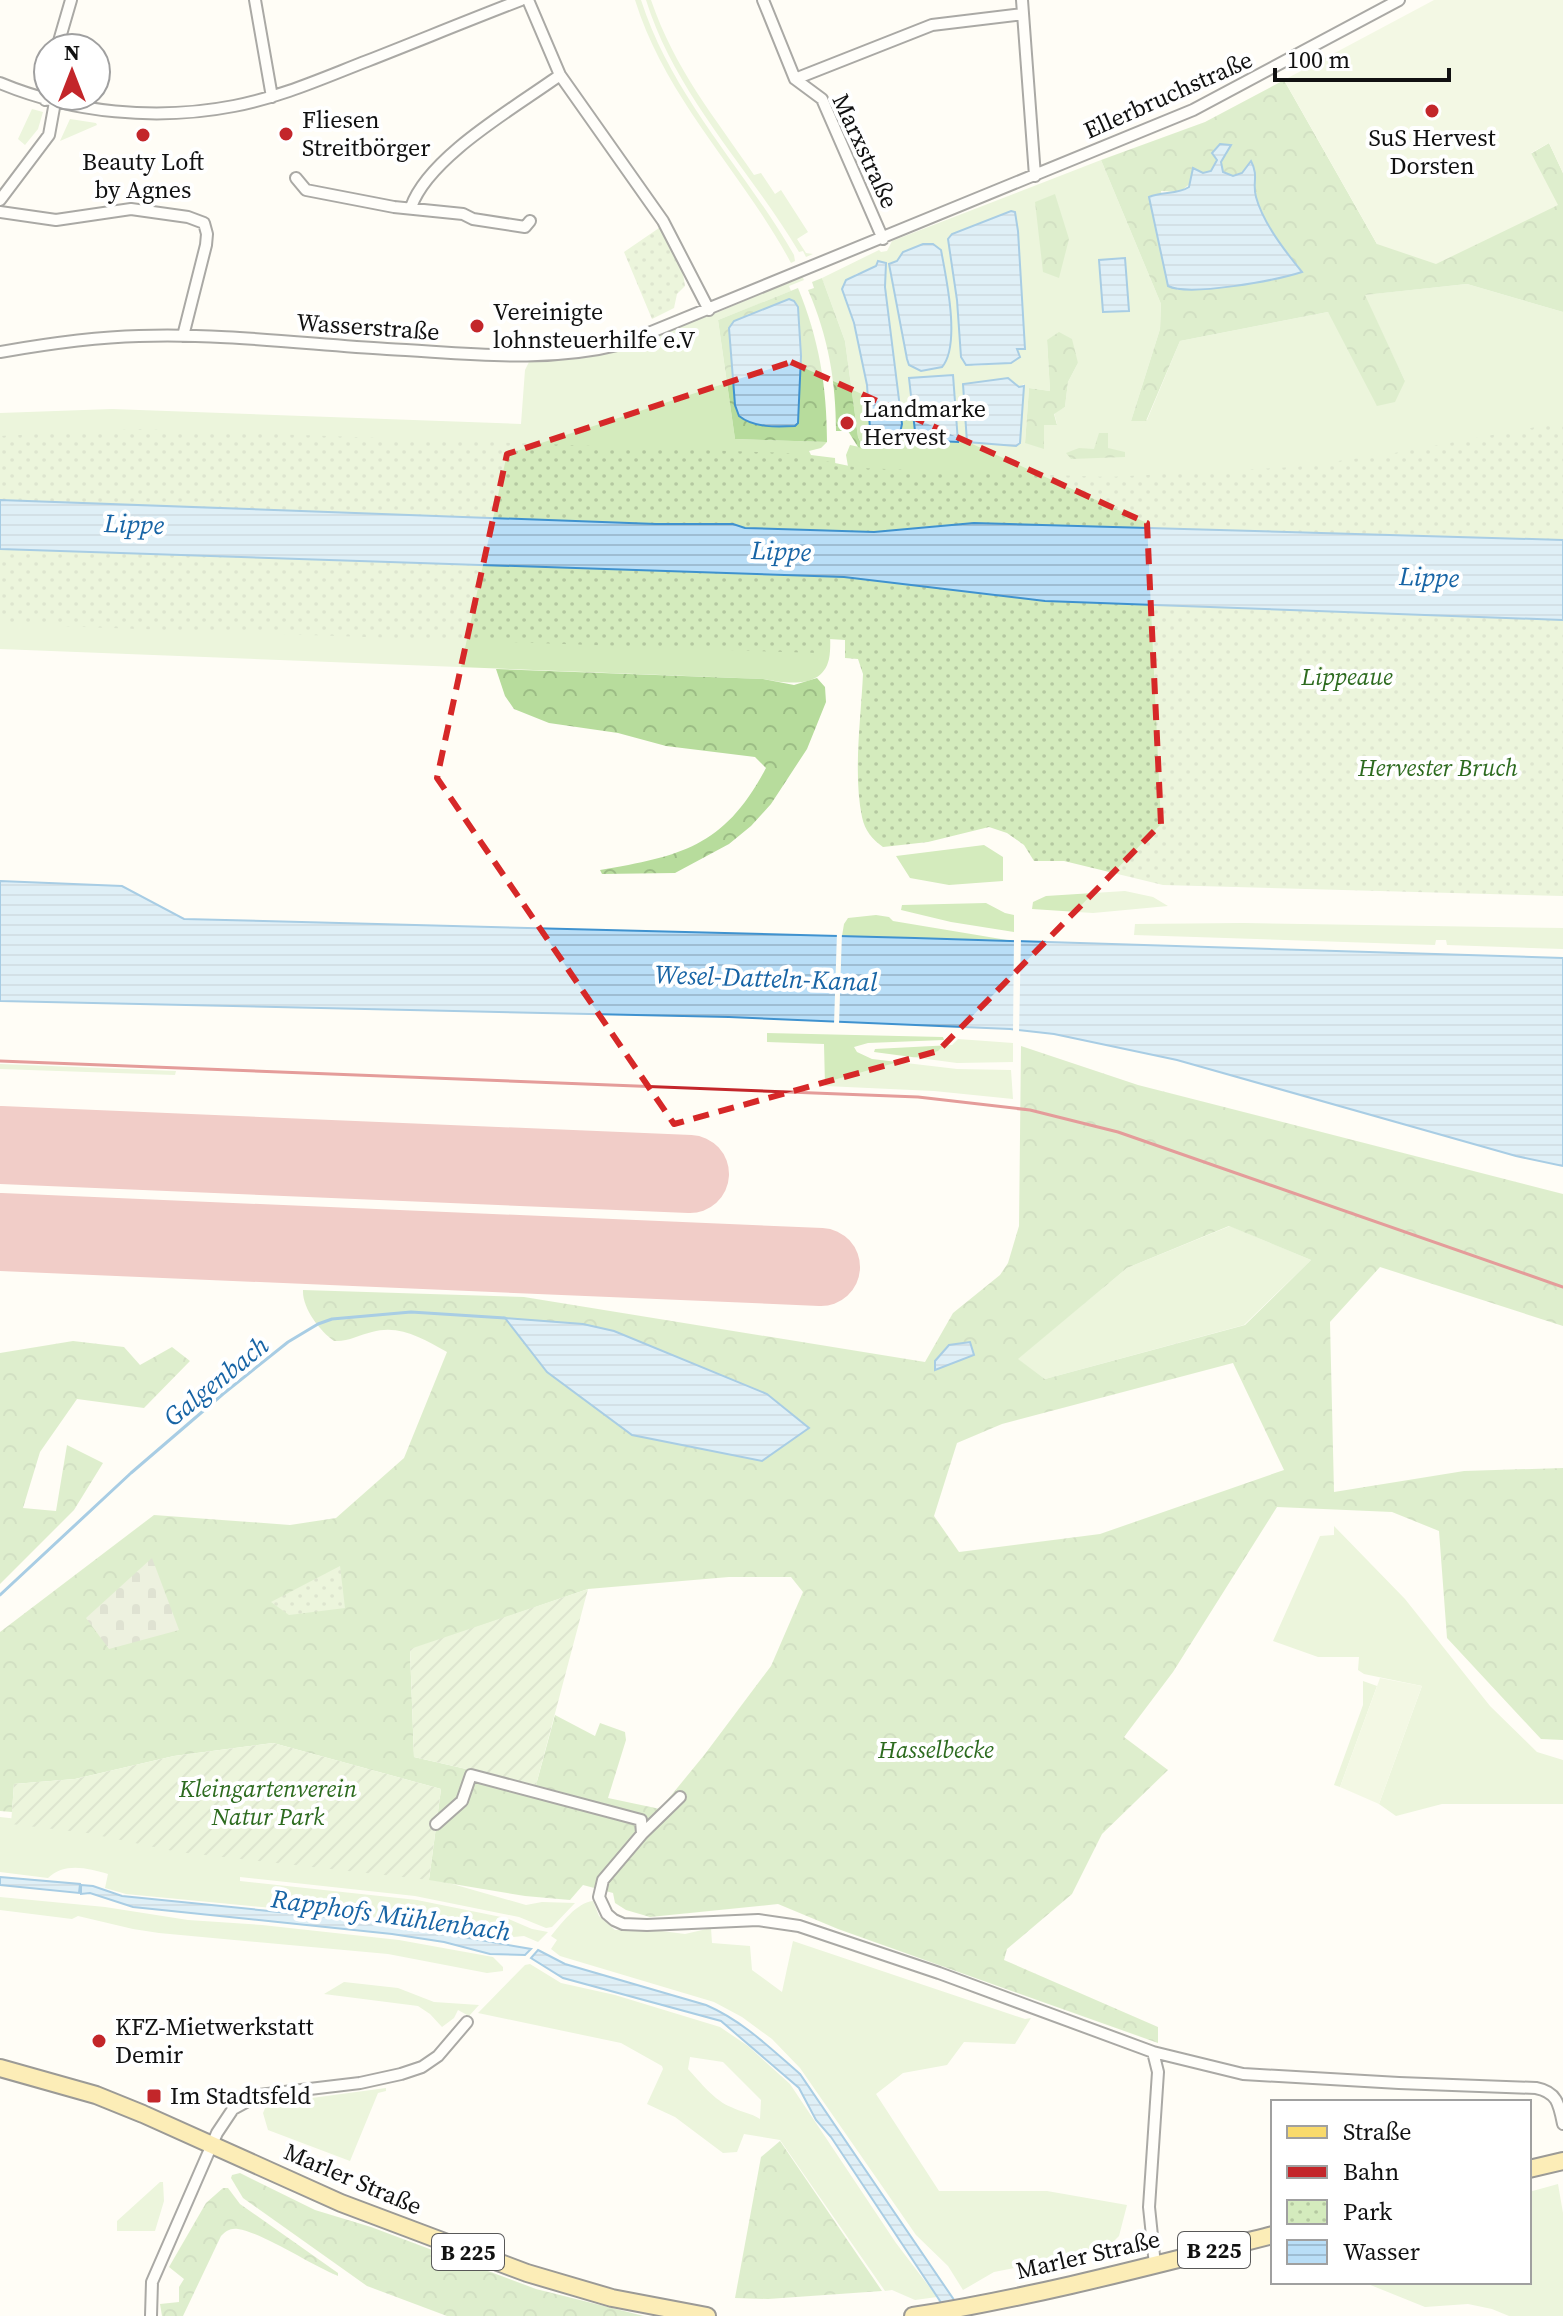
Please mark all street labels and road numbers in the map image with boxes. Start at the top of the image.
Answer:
street label: Ellerbruchstraße [1078,43,1257,146]
street label: Marxstraße [825,88,906,213]
street label: Wasserstraße [295,305,441,348]
street label: Marler Straße [279,2135,427,2222]
street label: Marler Straße [1013,2222,1163,2287]
road number: B 225 [1178,2232,1250,2268]
road number: B 225 [432,2234,504,2270]

